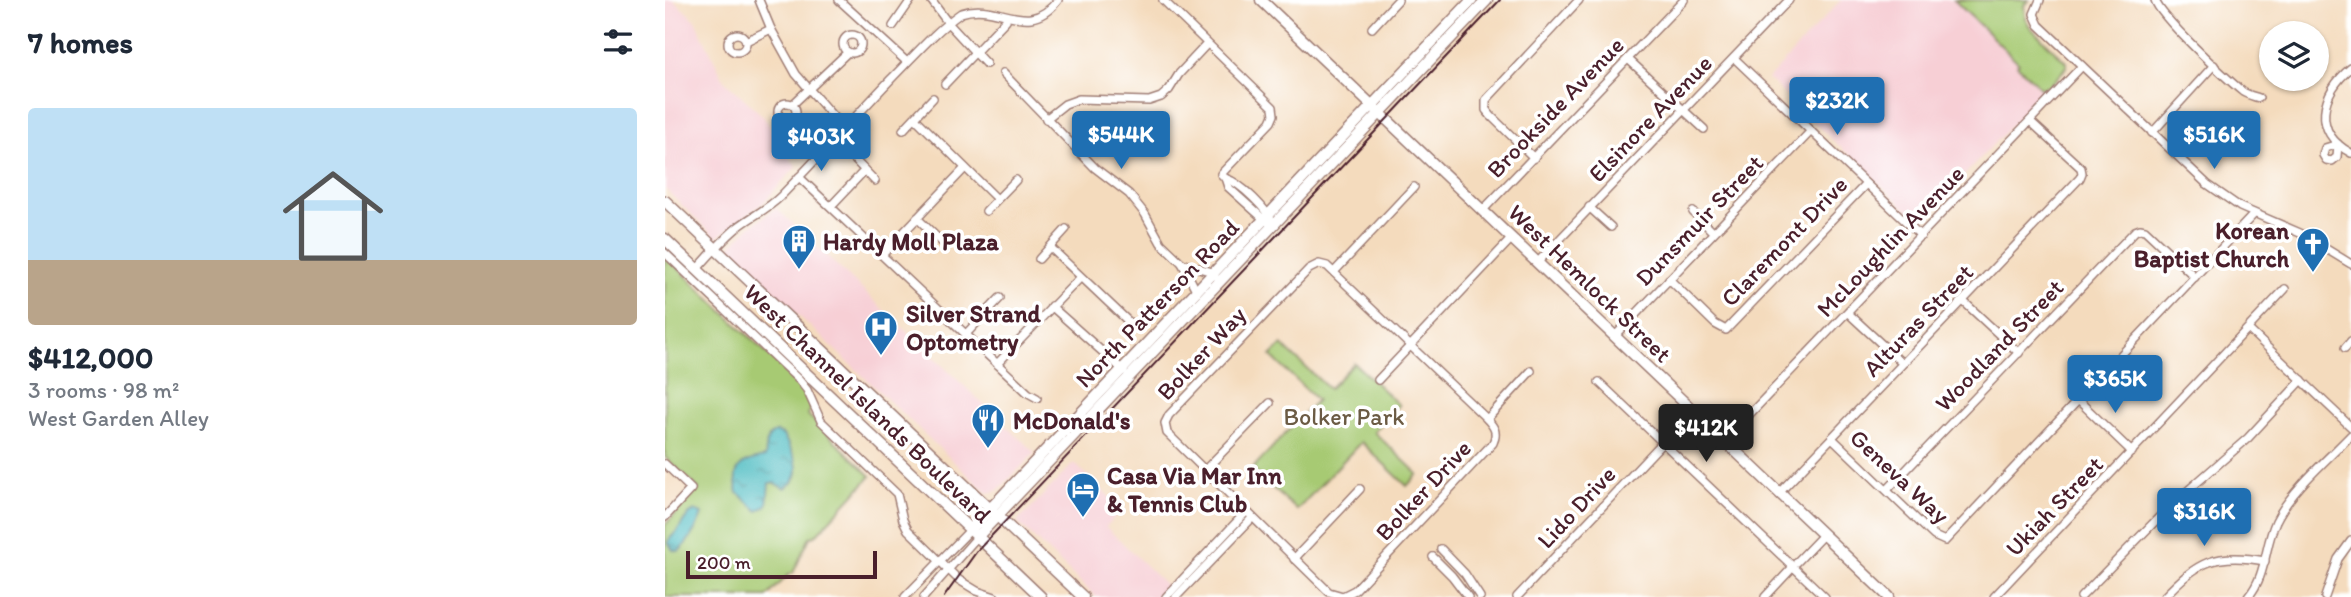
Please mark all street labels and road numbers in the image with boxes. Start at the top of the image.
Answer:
street label: Brookside Avenue [1480,30,1630,184]
street label: Elsinore Avenue [1582,48,1718,188]
street label: Dunsmuir Street [1629,148,1769,292]
street label: McLoughlin Avenue [1810,159,1970,323]
street label: Claremont Drive [1715,170,1853,312]
street label: West Hemlock Street [1502,198,1678,368]
street label: North Patterson Road [1069,213,1245,393]
street label: Alturas Street [1857,257,1979,383]
street label: Woodland Street [1929,273,2069,417]
street label: West Channel Islands Boulevard [738,277,998,529]
street label: Bolker Way [1150,300,1252,406]
street label: Geneva Way [1844,423,1956,530]
street label: Bolker Drive [1369,434,1477,546]
street label: Ukiah Street [1999,450,2109,562]
street label: Lido Drive [1531,460,1621,554]

